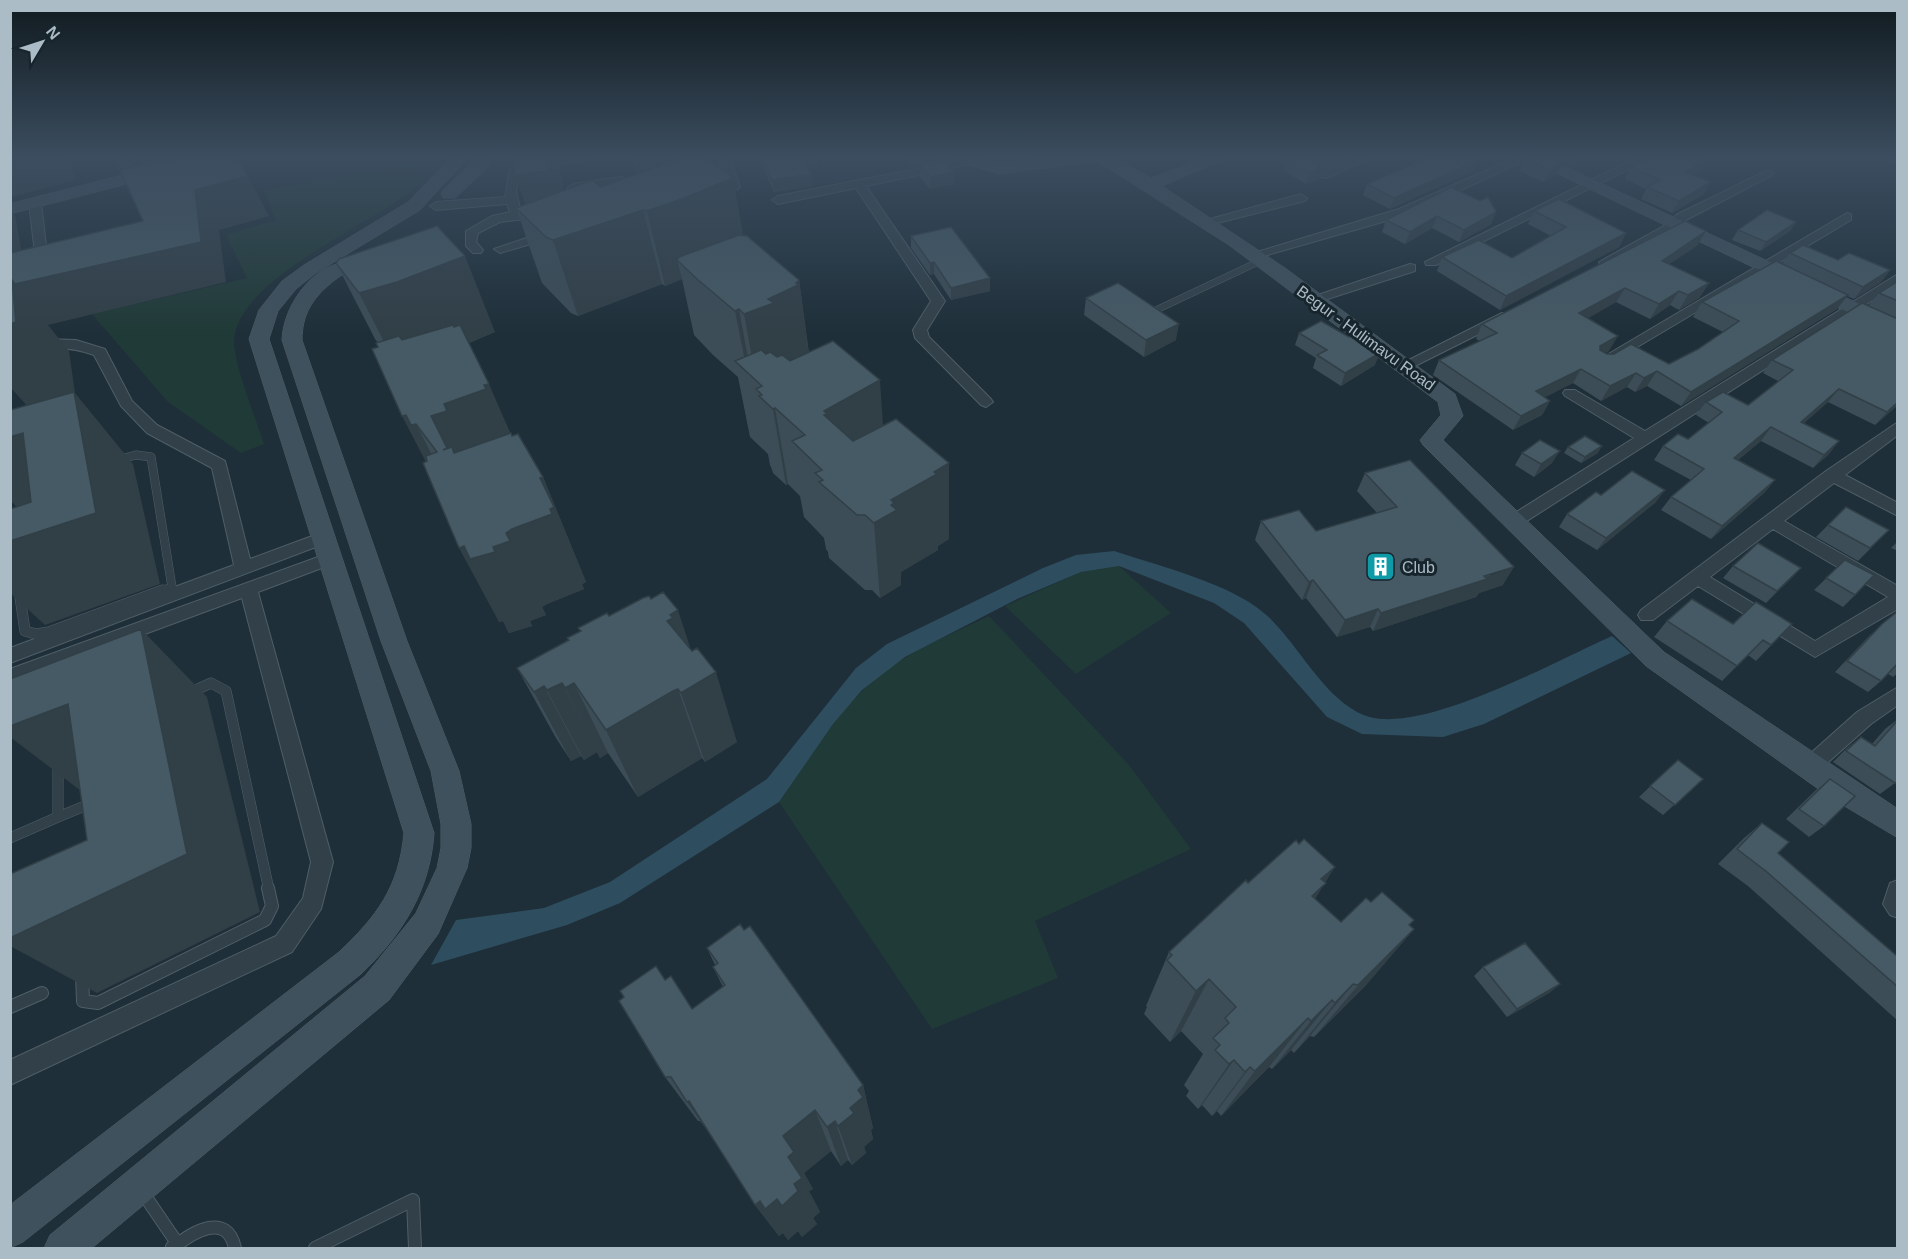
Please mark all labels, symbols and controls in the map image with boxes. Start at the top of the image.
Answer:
north arrow [12,12,72,72]
text: N [43,23,64,43]
street label: Begur - Hulimavu Road [1294,282,1438,394]
building icon: Club [1365,551,1397,583]
place label: Club [1402,559,1435,576]

